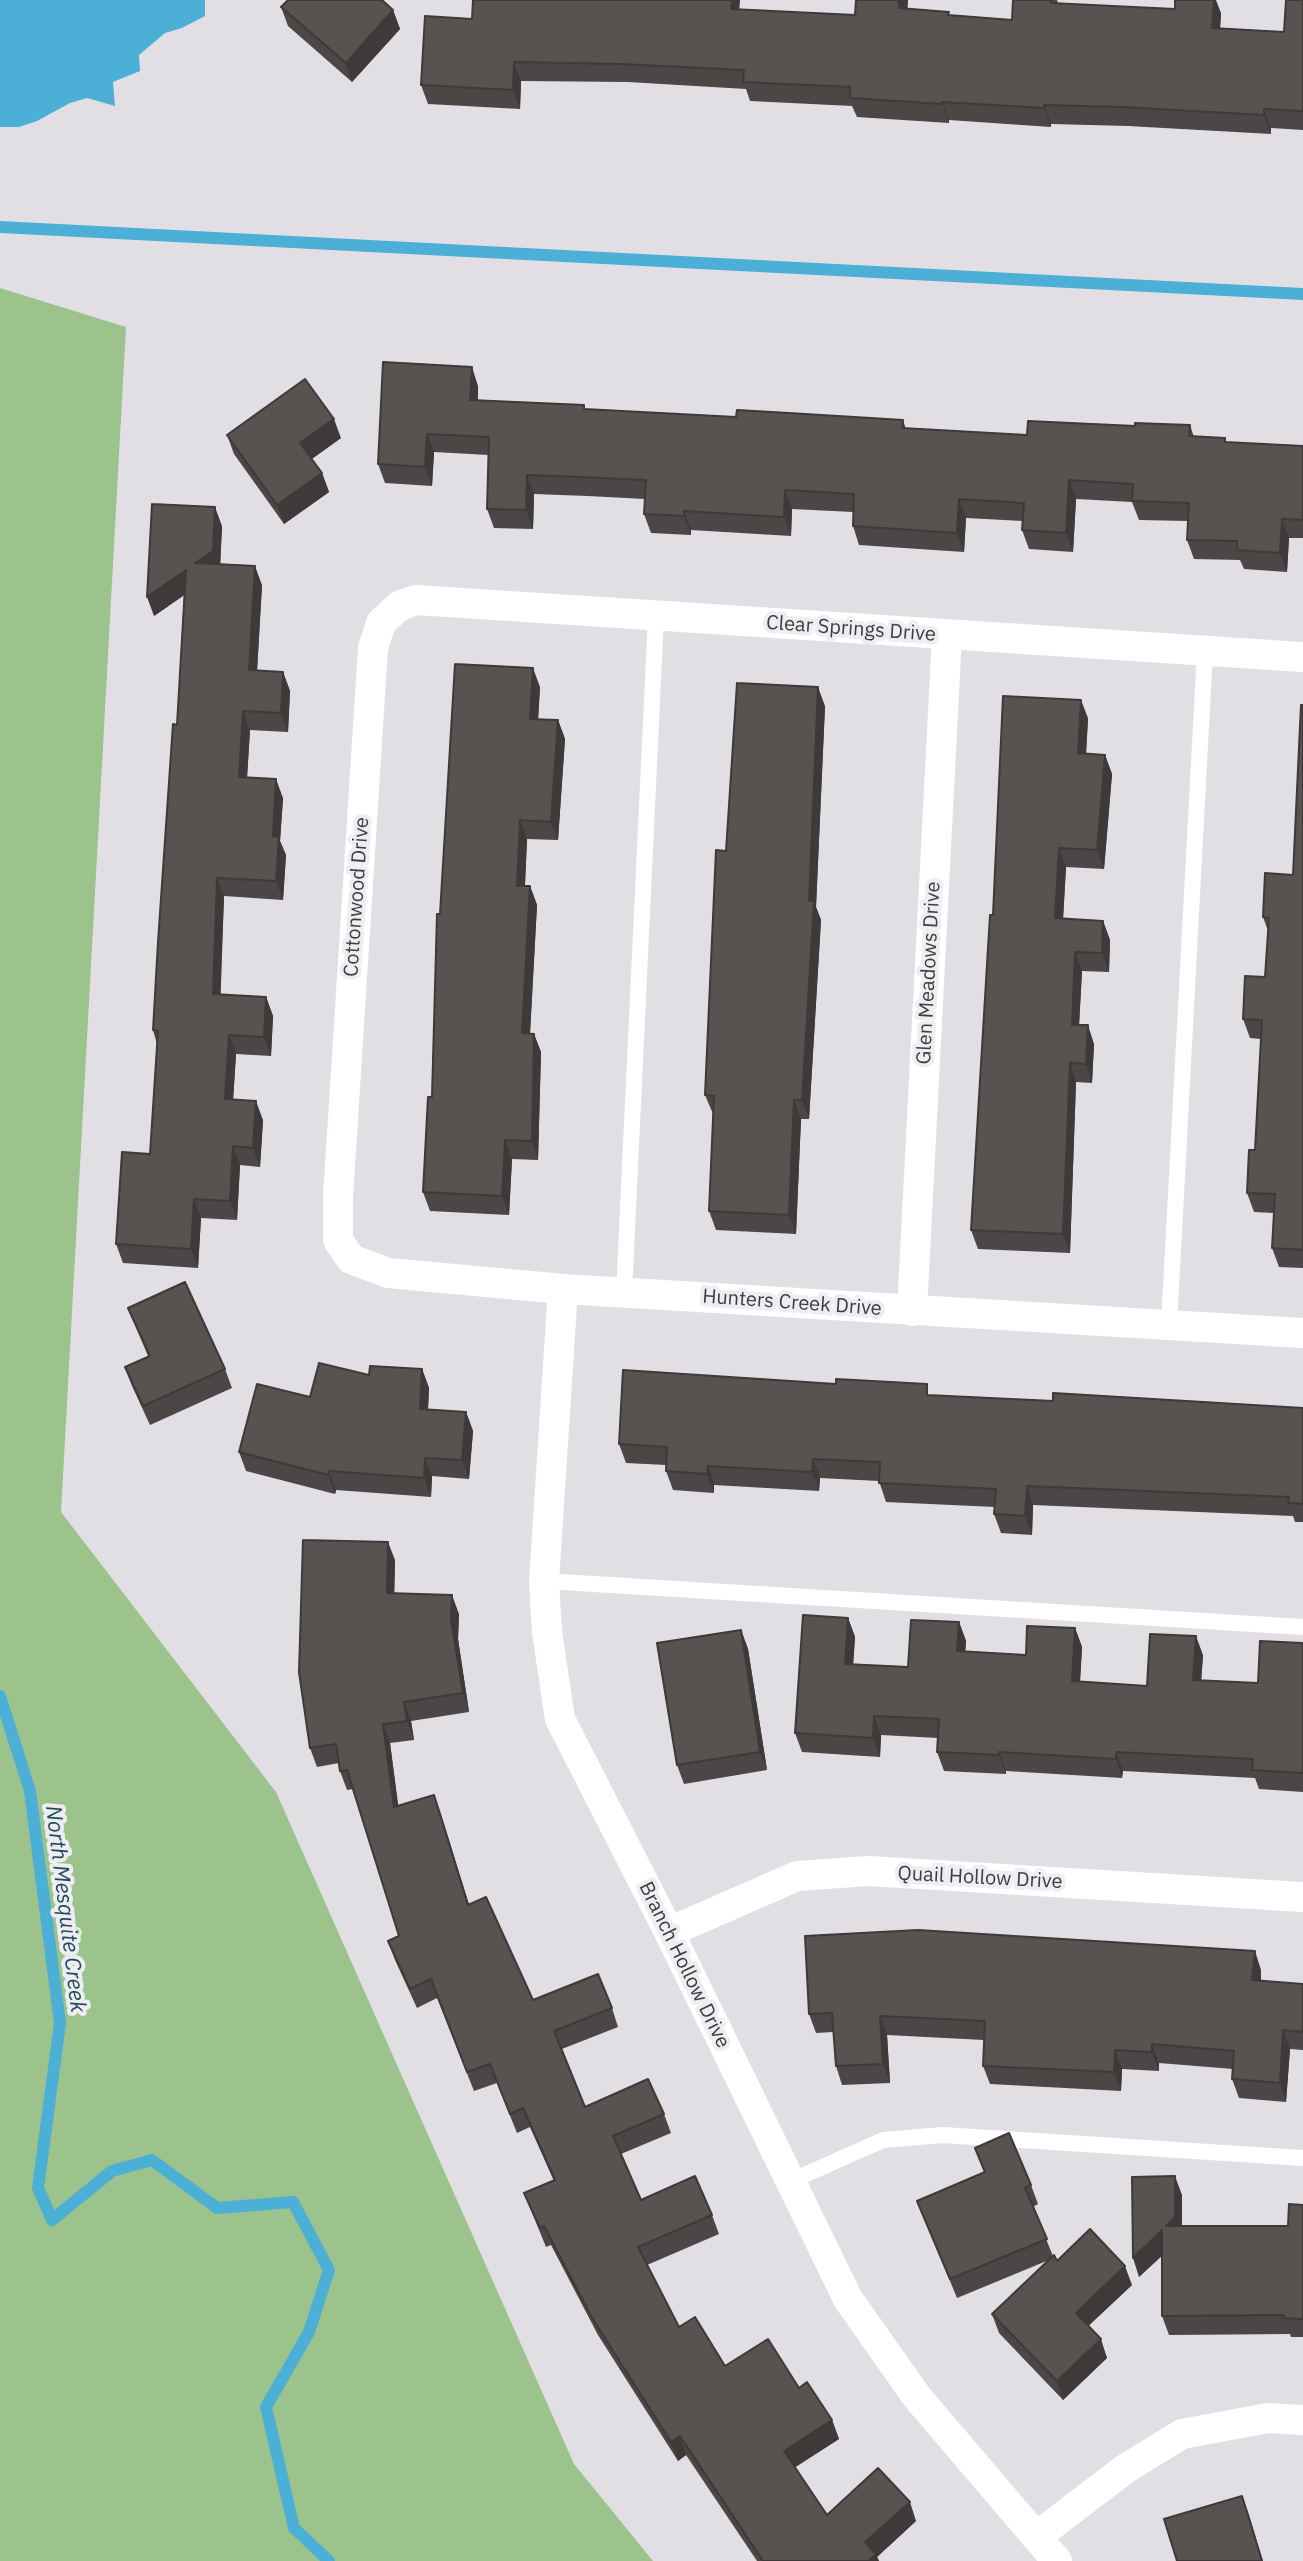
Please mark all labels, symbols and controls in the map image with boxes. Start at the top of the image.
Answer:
street label: Clear Springs Drive [765,611,937,647]
street label: Cottonwood Drive [339,816,375,978]
street label: Glen Meadows Drive [912,881,946,1065]
street label: Hunters Creek Drive [701,1285,883,1321]
water label: North Mesquite Creek [39,1804,91,2014]
street label: Quail Hollow Drive [897,1862,1063,1894]
street label: Branch Hollow Drive [633,1878,735,2052]

